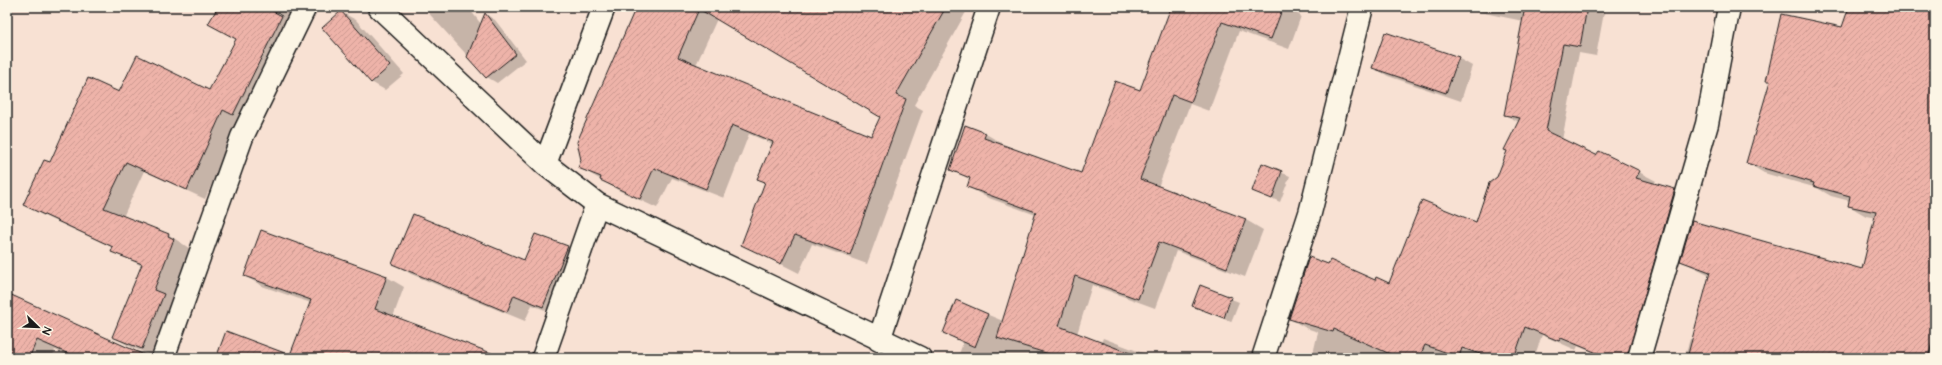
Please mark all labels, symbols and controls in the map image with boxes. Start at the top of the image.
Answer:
north arrow [18,307,58,347]
text: N [38,325,55,337]

